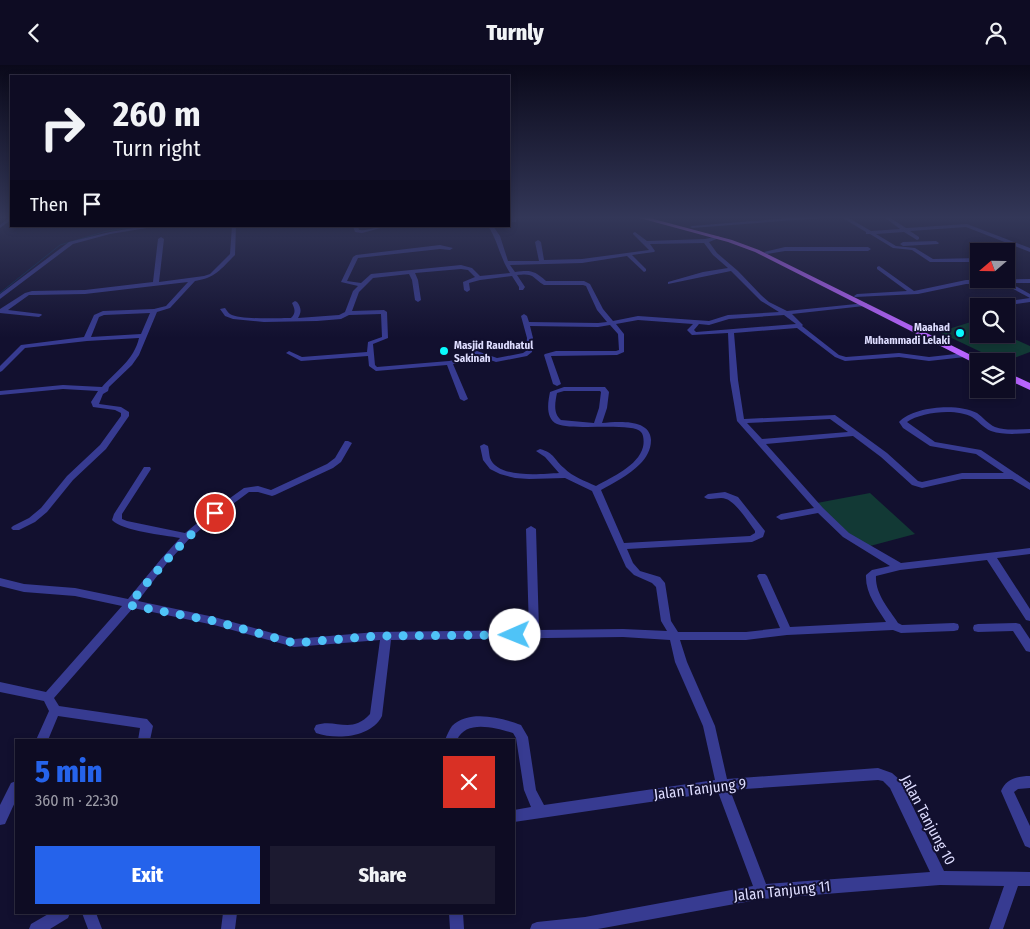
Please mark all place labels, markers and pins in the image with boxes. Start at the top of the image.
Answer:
place label: Maahad Muhammadi Lelaki [864,321,950,347]
marker: Maahad Muhammadi Lelaki [954,327,966,339]
place label: Masjid Raudhatul Sakinah [454,339,534,365]
marker: Masjid Raudhatul Sakinah [438,345,450,357]
pin [194,492,236,534]

